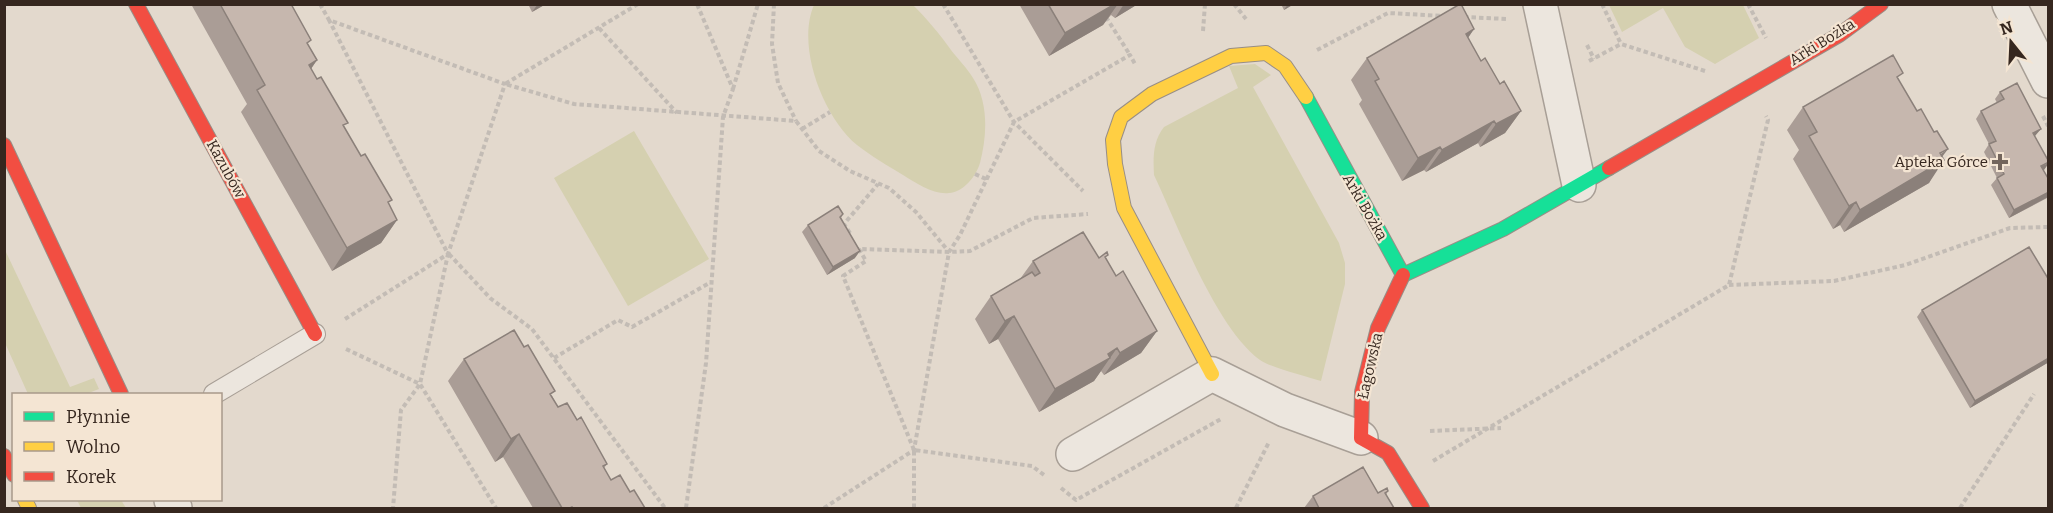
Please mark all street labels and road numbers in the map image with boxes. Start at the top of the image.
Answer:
street label: Arki Bożka [1786,15,1858,69]
street label: Kazubów [203,137,250,202]
street label: Arki Bożka [1339,170,1391,244]
street label: Łagowska [1354,331,1386,401]

